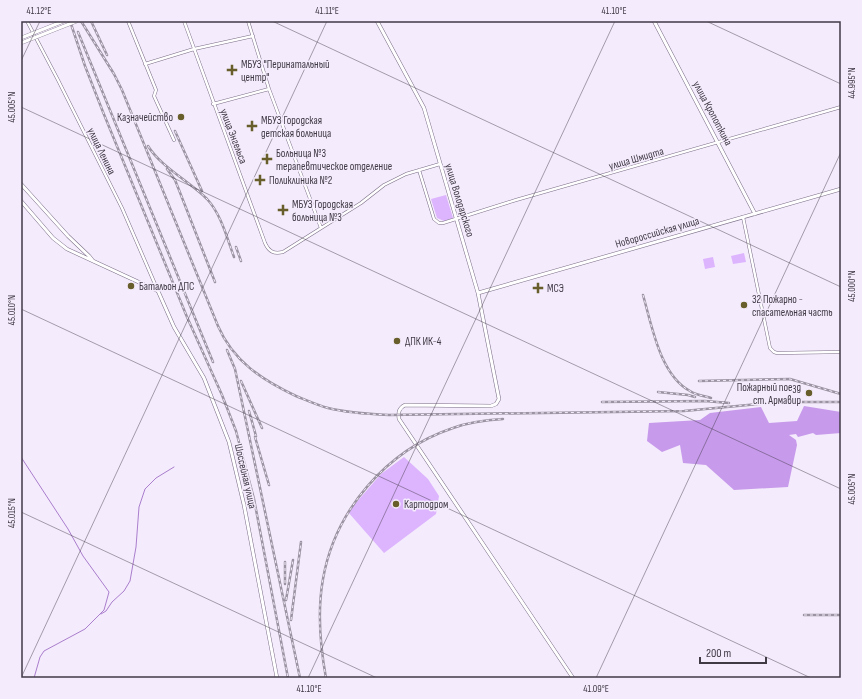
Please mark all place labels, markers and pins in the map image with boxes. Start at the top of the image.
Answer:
place label: МБУЗ "Перинатальный центр" [241,58,330,84]
marker: МБУЗ "Перинатальный центр" [226,64,238,76]
place label: Казначейство [117,111,173,124]
marker: Казначейство [176,112,186,122]
place label: МБУЗ Городская детская больница [261,114,331,140]
marker: МБУЗ Городская детская больница [246,120,258,132]
place label: Больница №3 терапевтическое отделение [276,147,392,173]
marker: Больница №3 терапевтическое отделение [261,153,273,165]
marker: Поликлиника №2 [254,174,266,186]
place label: Поликлиника №2 [269,174,333,187]
place label: МБУЗ Городская больница №3 [292,198,353,224]
marker: МБУЗ Городская больница №3 [277,204,289,216]
place label: Батальон ДПС [139,280,194,293]
marker: Батальон ДПС [126,281,136,291]
marker: МСЭ [532,282,544,294]
place label: МСЭ [547,282,564,295]
place label: 32 Пожарно - спасательная часть [752,293,833,319]
marker: 32 Пожарно - спасательная часть [739,300,749,310]
place label: ДПК ИК-4 [405,335,442,348]
marker: ДПК ИК-4 [392,336,402,346]
place label: Пожарный поезд ст. Армавир [737,381,801,407]
marker: Пожарный поезд ст. Армавир [804,388,814,398]
place label: Картодром [404,498,448,511]
marker: Картодром [391,499,401,509]

